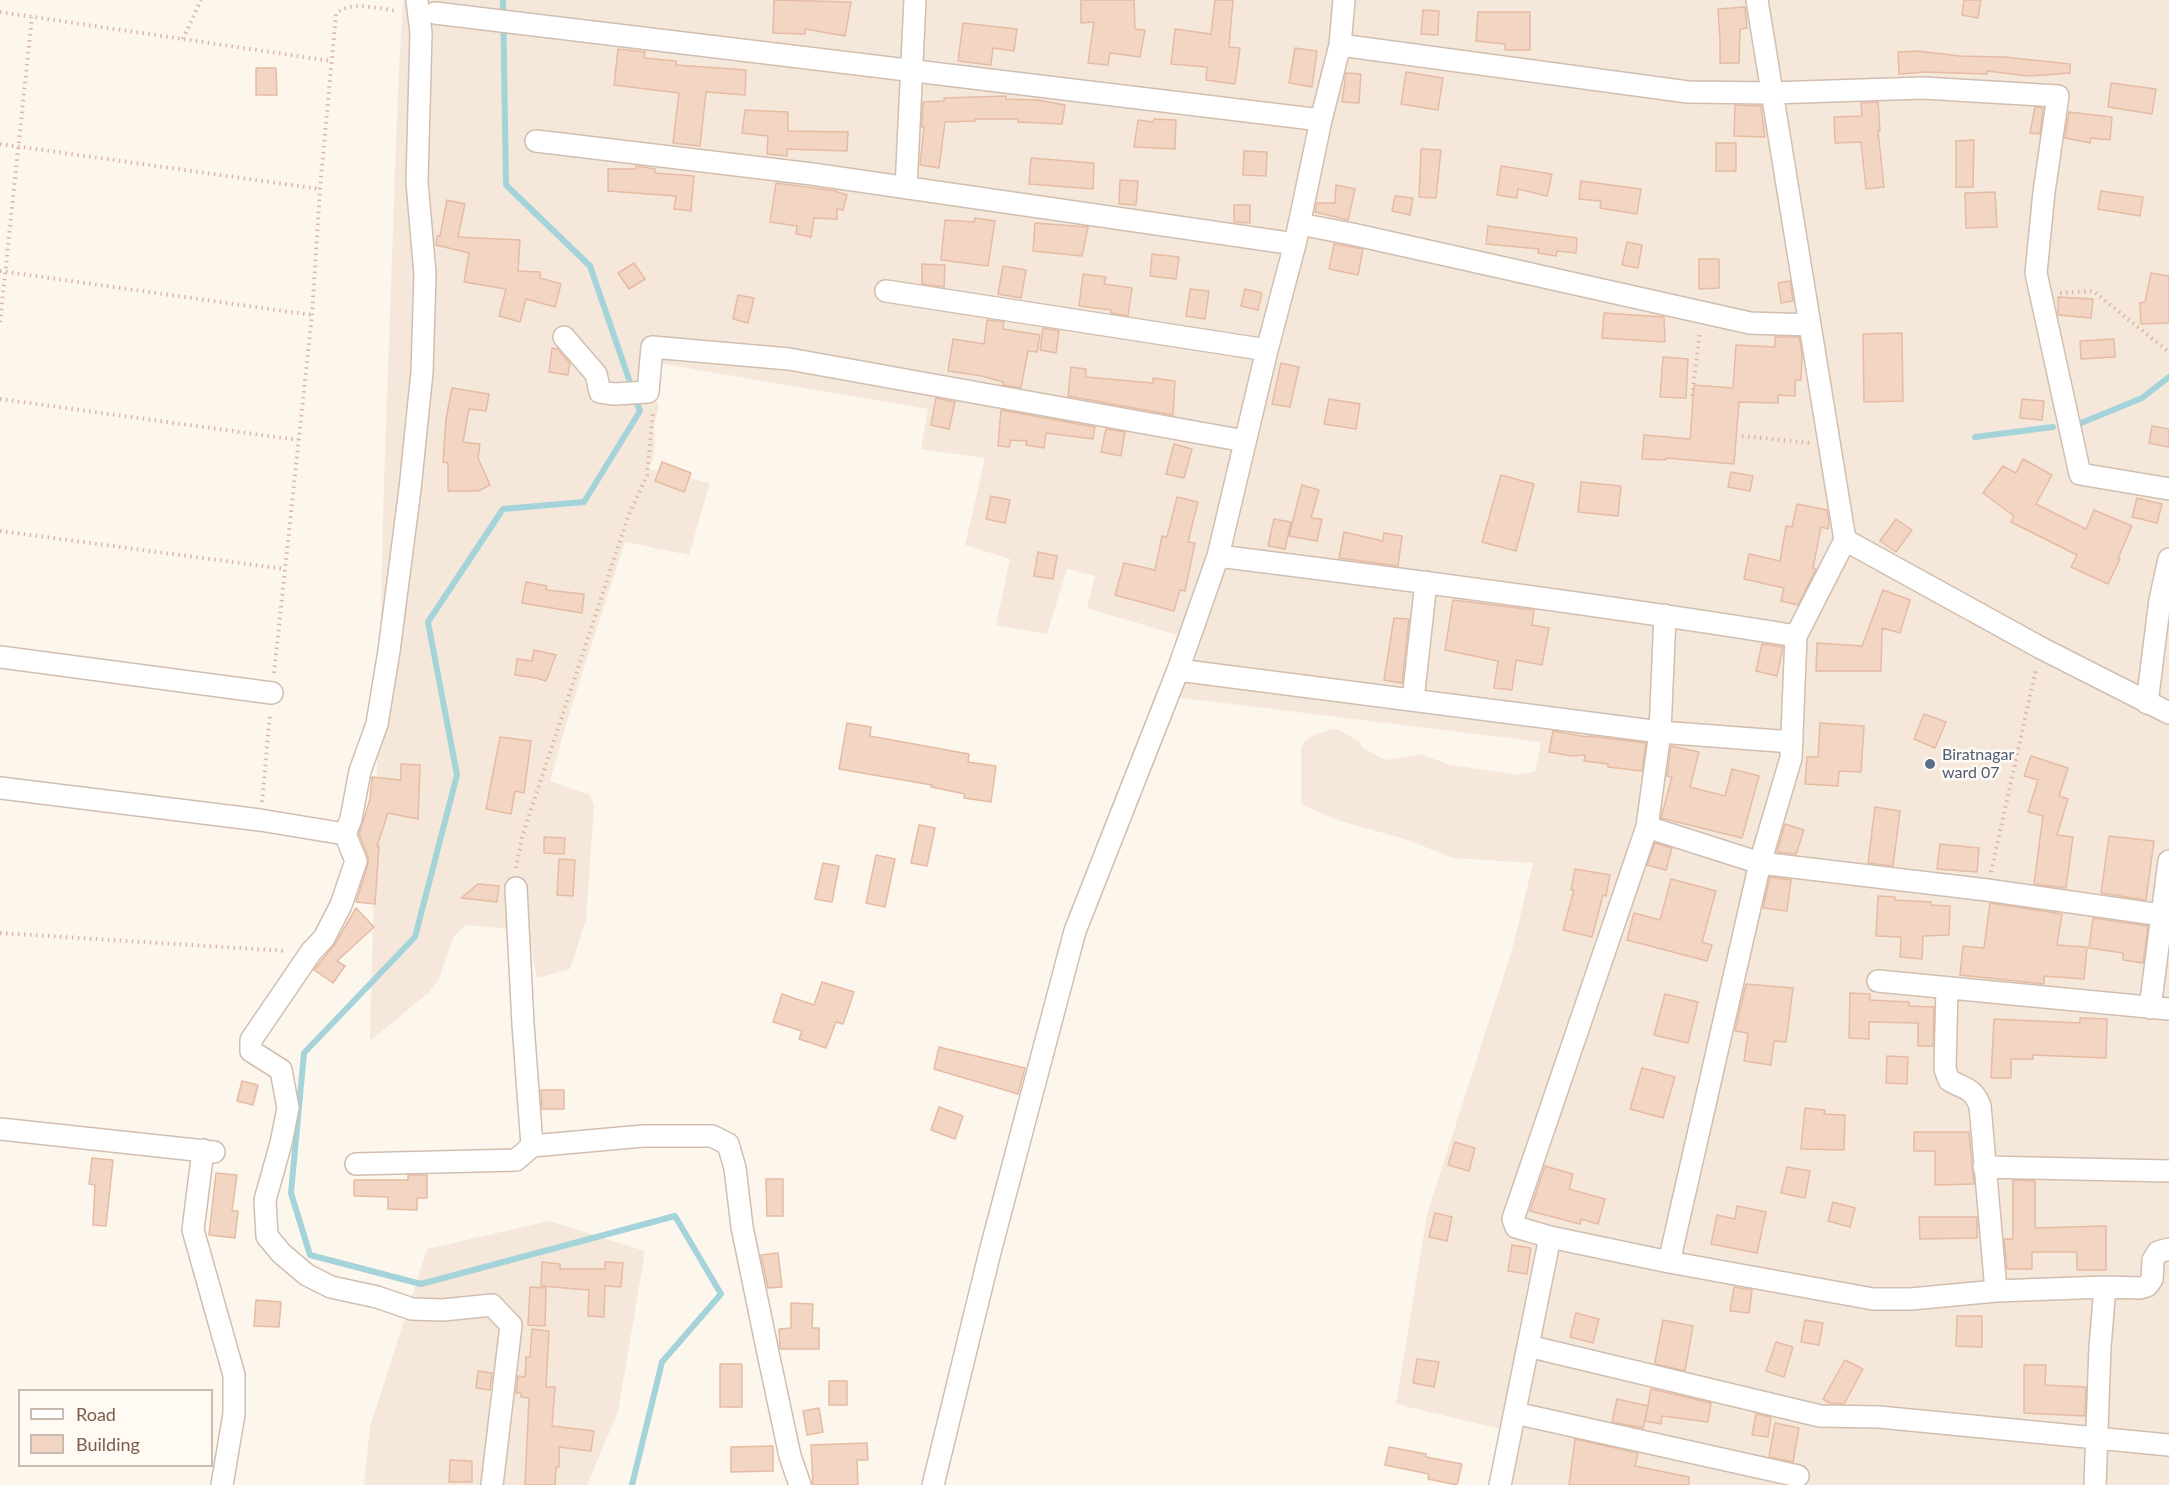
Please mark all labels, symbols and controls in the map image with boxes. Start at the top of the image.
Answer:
place label: Biratnagar ward 07 [1942,745,2014,783]
marker: Biratnagar ward 07 [1923,757,1937,771]
legend [18,1389,213,1467]
text: Road [76,1403,116,1425]
text: Building [76,1433,140,1455]

